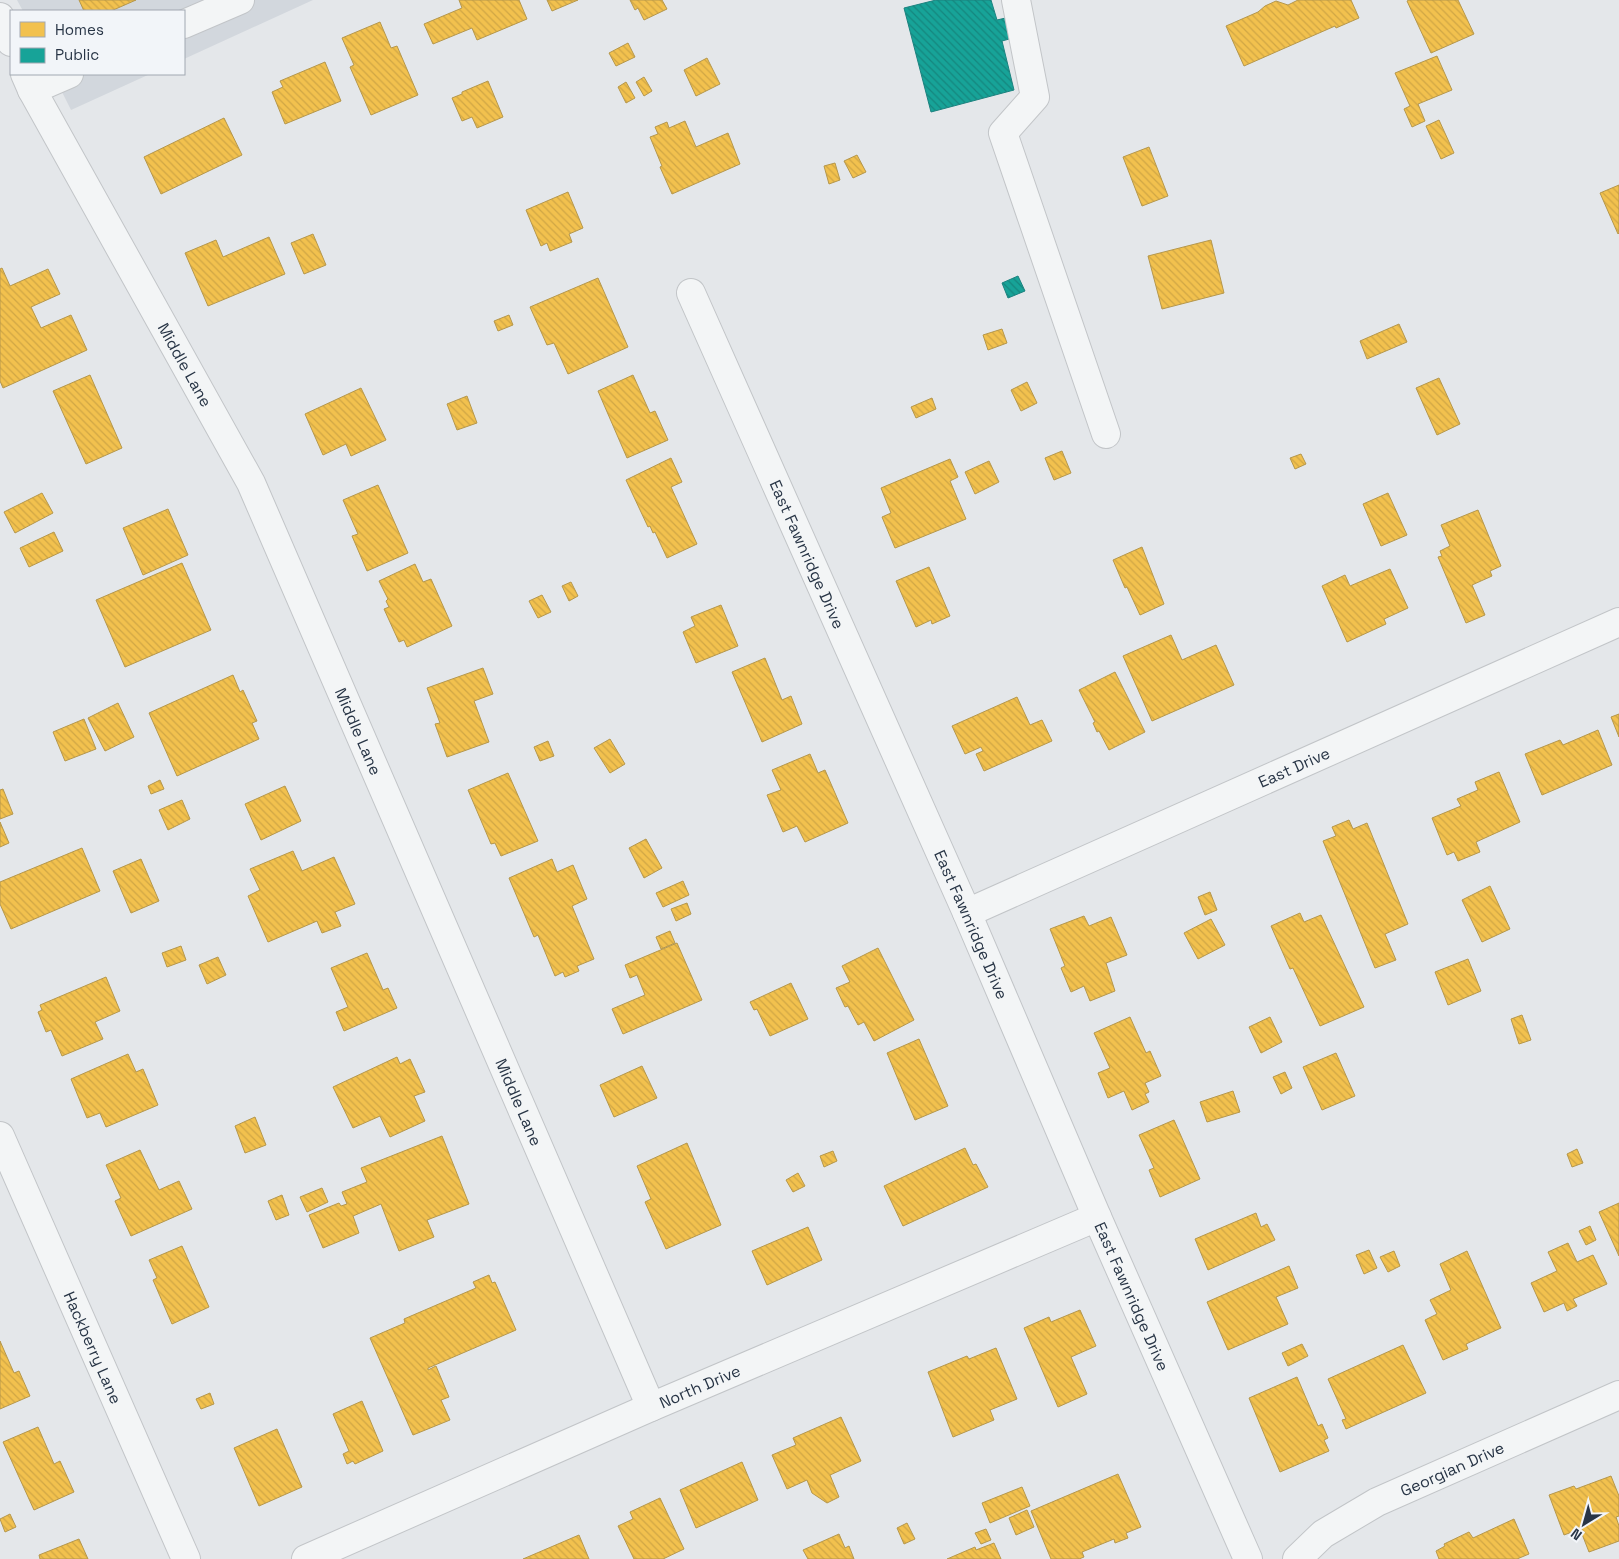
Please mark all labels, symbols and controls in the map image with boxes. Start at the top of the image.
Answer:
legend [10,10,185,75]
text: Homes [55,20,104,39]
text: Public [55,45,99,64]
street label: Middle Lane [153,319,217,411]
street label: East Fawnridge Drive [765,477,849,632]
street label: Middle Lane [330,685,386,778]
street label: East Drive [1255,742,1333,793]
street label: East Fawnridge Drive [929,847,1013,1003]
street label: Middle Lane [490,1055,547,1149]
street label: East Fawnridge Drive [1090,1219,1174,1374]
street label: Hackberry Lane [59,1288,126,1407]
street label: North Drive [656,1360,744,1413]
street label: Georgian Drive [1397,1437,1508,1501]
north arrow [1559,1499,1609,1549]
text: N [1567,1524,1585,1544]

